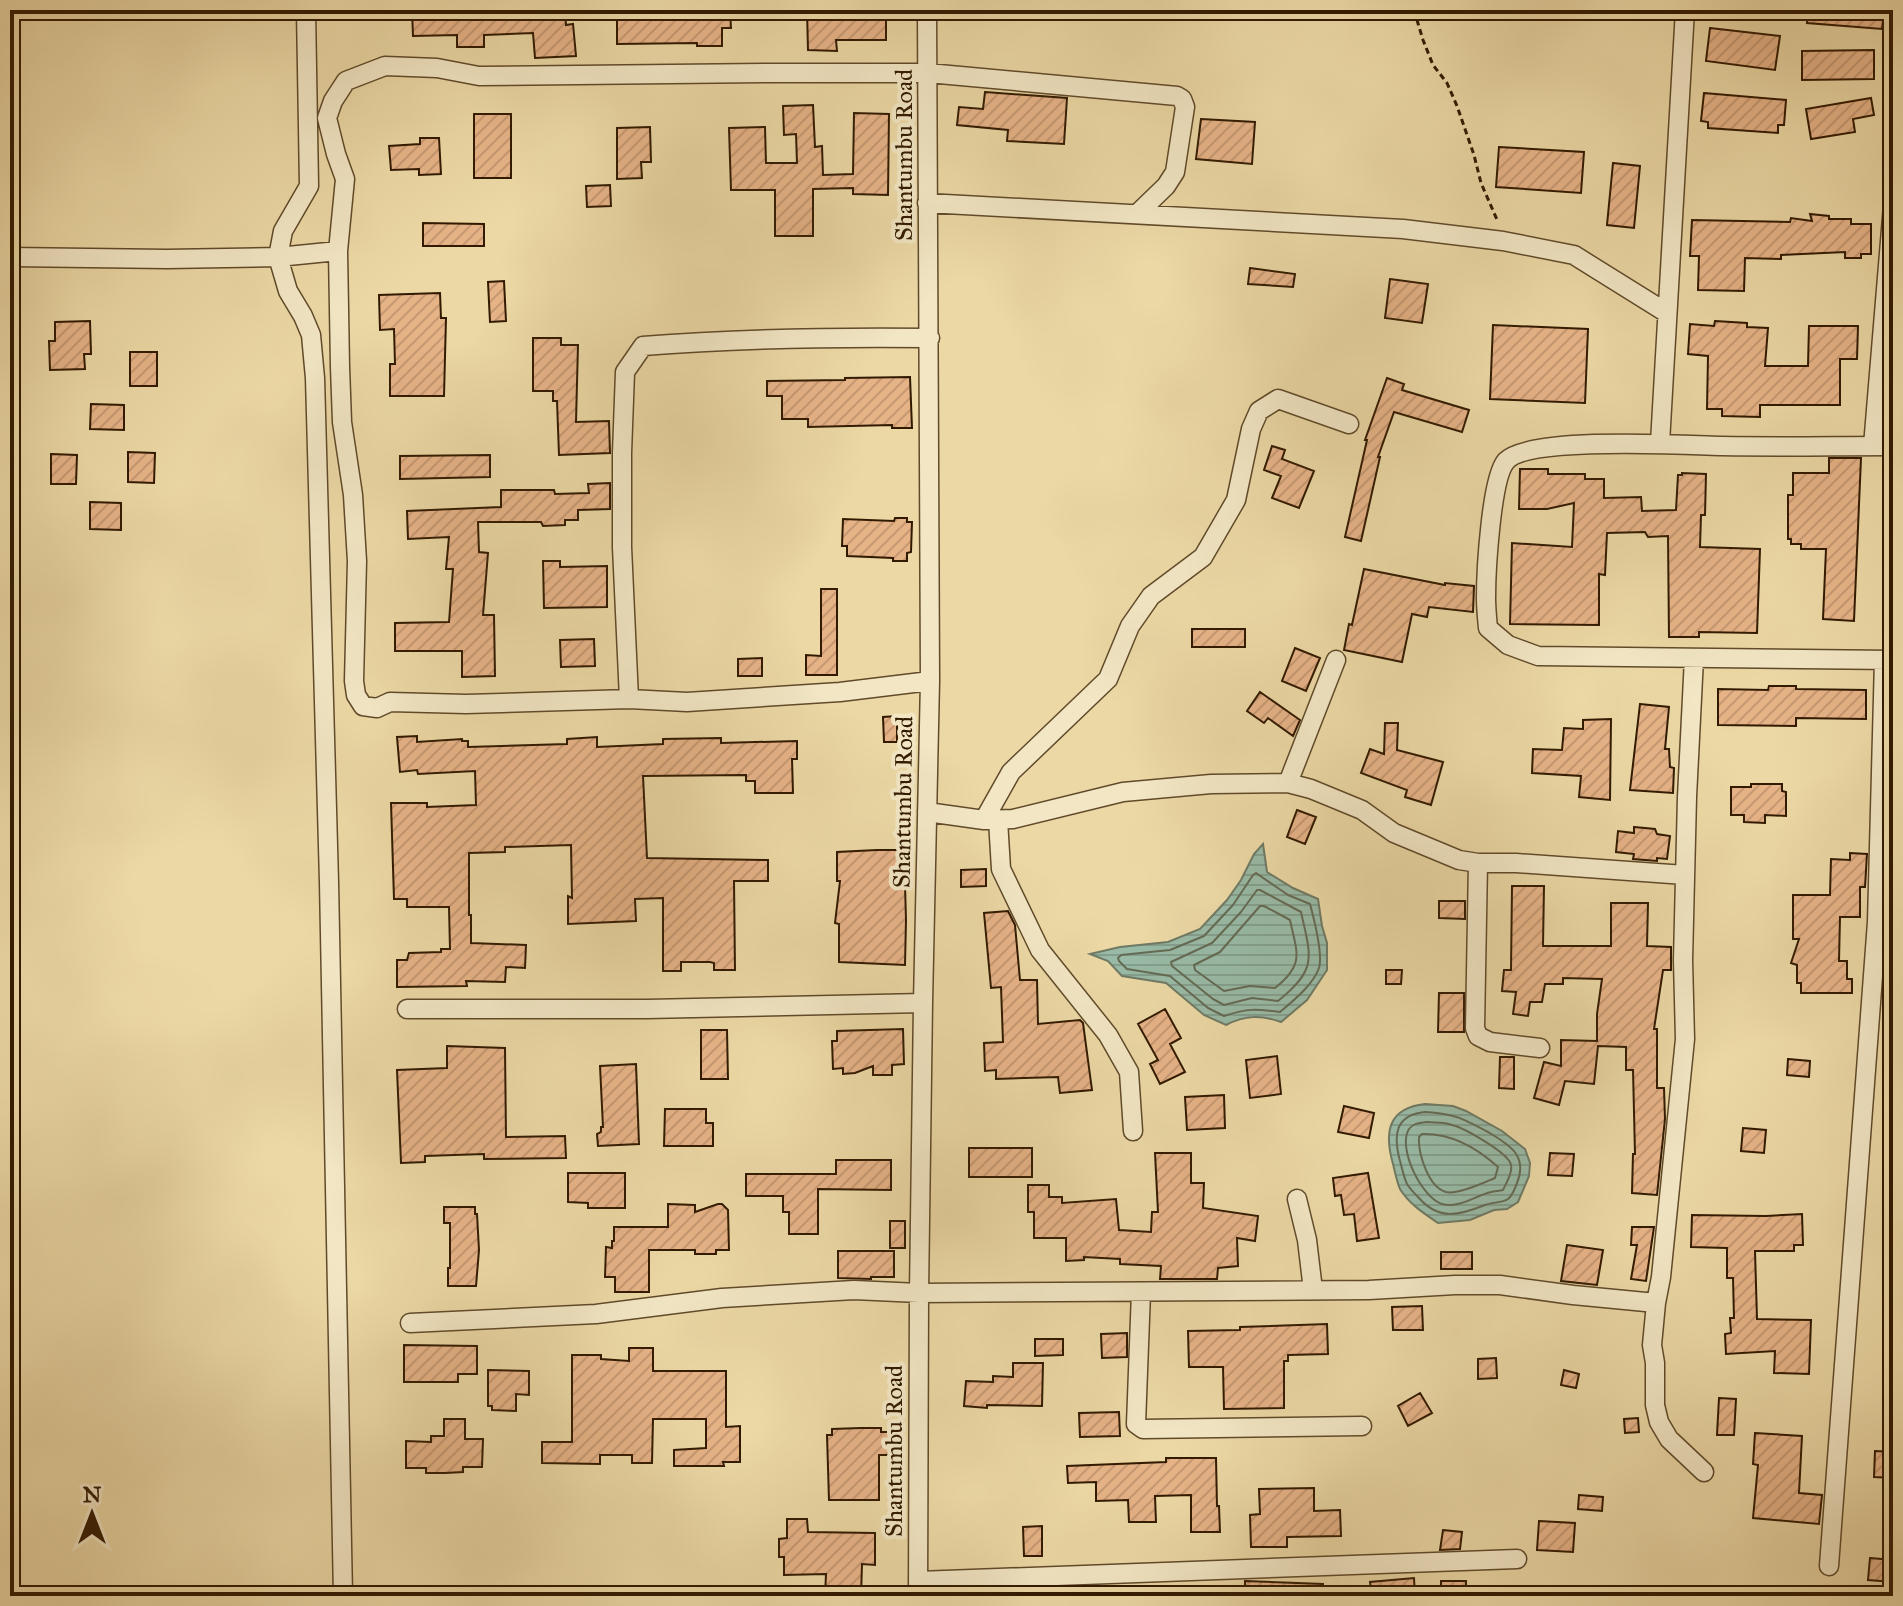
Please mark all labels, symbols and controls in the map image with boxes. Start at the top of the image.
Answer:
street label: Shantumbu Road [889,69,919,241]
street label: Shantumbu Road [887,716,919,888]
street label: Shantumbu Road [879,1365,909,1537]
north arrow [52,1474,132,1554]
text: N [83,1481,102,1508]

